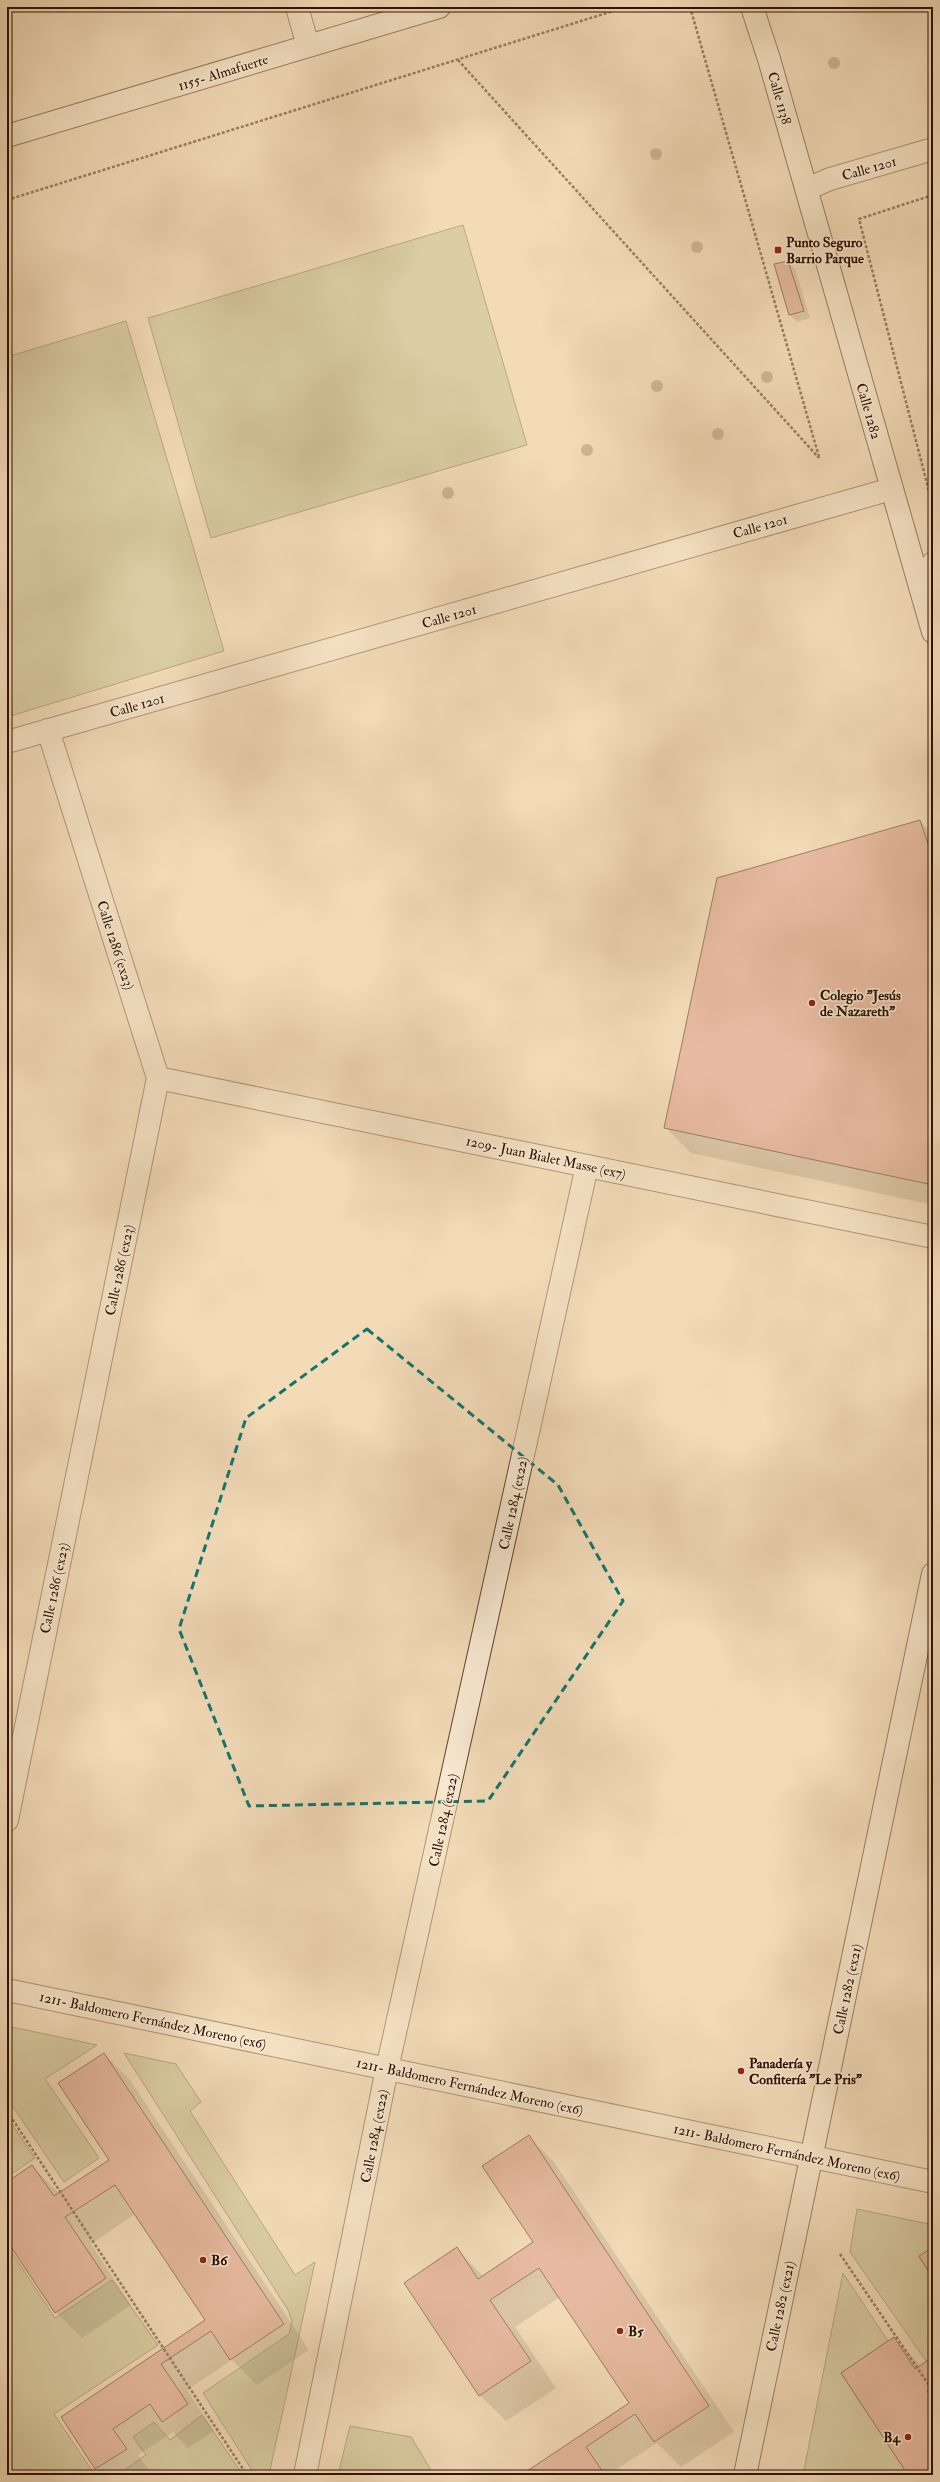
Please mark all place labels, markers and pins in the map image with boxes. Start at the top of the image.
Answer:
place label: Punto Seguro Barrio Parque [786,234,864,268]
marker: Punto Seguro Barrio Parque [773,245,783,255]
place label: Colegio "Jesús de Nazareth" [820,987,901,1020]
marker: Colegio "Jesús de Nazareth" [807,998,817,1008]
place label: Panadería y Confitería "Le Pris" [749,2055,863,2088]
marker: Panadería y Confitería "Le Pris" [736,2066,746,2076]
place label: B6 [211,2252,228,2269]
marker: B6 [198,2255,208,2265]
place label: B5 [628,2323,644,2340]
marker: B5 [615,2326,625,2336]
place label: B4 [883,2429,901,2446]
marker: B4 [903,2432,913,2442]

